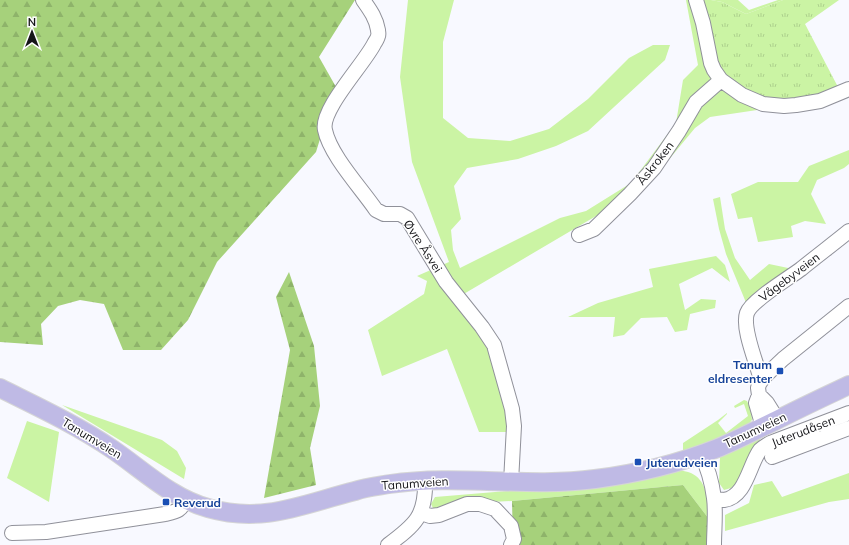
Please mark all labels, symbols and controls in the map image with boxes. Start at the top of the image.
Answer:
north arrow [12,12,52,52]
text: N [28,15,36,29]
street label: Åskroken [633,138,677,188]
street label: Øvre Åsvei [400,217,446,275]
street label: Vågebyveien [756,249,822,305]
place label: Tanum eldresenter [708,357,772,386]
marker: Tanum eldresenter [775,366,785,376]
street label: Tanumveien [721,409,789,451]
street label: Juterudåsen [769,412,837,450]
street label: Tanumveien [59,414,125,462]
place label: Juterudveien [646,455,718,470]
marker: Juterudveien [633,457,643,467]
street label: Tanumveien [381,473,449,493]
place label: Reverud [174,495,221,510]
marker: Reverud [161,497,171,507]

